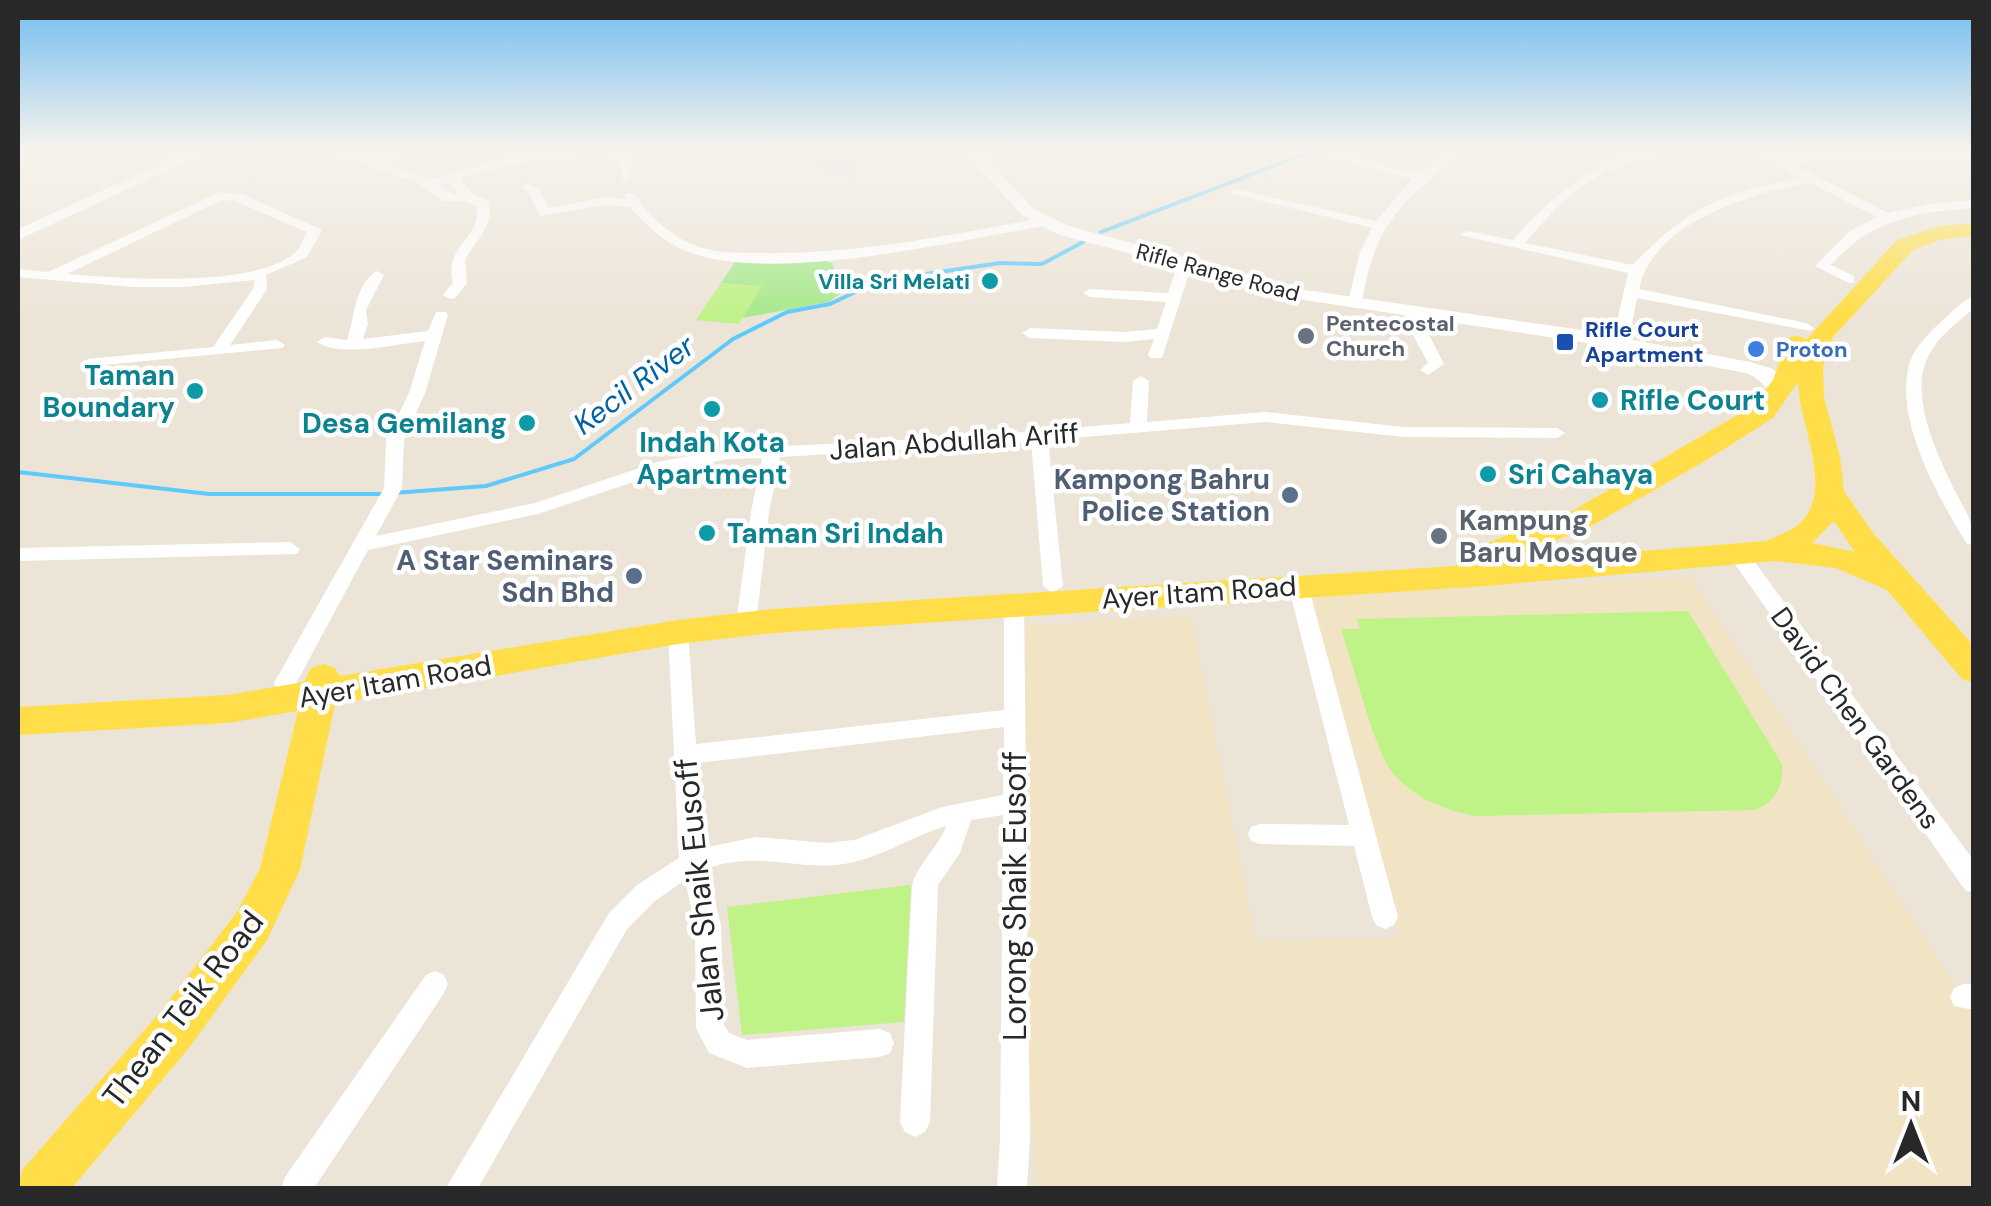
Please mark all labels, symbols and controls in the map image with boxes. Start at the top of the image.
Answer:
street label: Rifle Range Road [1133,237,1303,308]
place label: Villa Sri Melati [818,267,970,296]
marker: Villa Sri Melati [979,270,1001,292]
place label: Pentecostal Church [1326,309,1455,363]
place label: Rifle Court Apartment [1585,315,1703,369]
marker: Pentecostal Church [1295,325,1317,347]
water label: Kecil River [565,326,703,443]
marker: Rifle Court Apartment [1554,331,1576,353]
place label: Proton [1776,335,1848,364]
marker: Proton [1745,338,1767,360]
place label: Taman Boundary [42,357,175,426]
marker: Taman Boundary [184,380,206,402]
place label: Rifle Court [1620,382,1765,419]
marker: Rifle Court [1589,389,1611,411]
marker: Indah Kota Apartment [701,398,723,420]
place label: Desa Gemilang [302,405,507,442]
marker: Desa Gemilang [516,412,538,434]
street label: Jalan Abdullah Ariff [828,414,1080,469]
place label: Indah Kota Apartment [637,424,787,493]
place label: Sri Cahaya [1508,456,1653,493]
place label: Kampong Bahru Police Station [1054,461,1270,530]
marker: Sri Cahaya [1477,463,1499,485]
marker: Kampong Bahru Police Station [1279,484,1301,506]
place label: Kampung Baru Mosque [1459,502,1638,571]
place label: Taman Sri Indah [727,515,944,552]
marker: Taman Sri Indah [696,522,718,544]
marker: Kampung Baru Mosque [1428,525,1450,547]
place label: A Star Seminars Sdn Bhd [396,542,614,611]
marker: A Star Seminars Sdn Bhd [623,565,645,587]
street label: Ayer Itam Road [1100,567,1298,618]
street label: David Chen Gardens [1762,600,1949,837]
street label: Ayer Itam Road [296,646,494,717]
street label: Lorong Shaik Eusoff [994,751,1036,1041]
street label: Jalan Shaik Eusoff [664,756,734,1024]
street label: Thean Teik Road [93,902,273,1116]
north arrow [1861,1076,1961,1176]
text: N [1901,1083,1921,1120]

